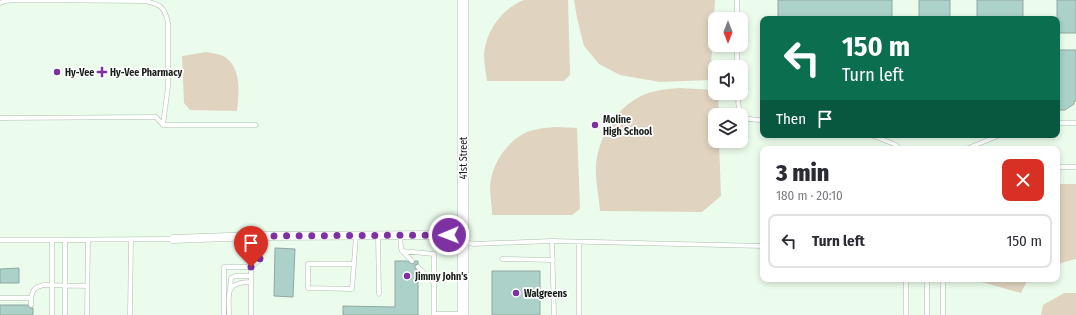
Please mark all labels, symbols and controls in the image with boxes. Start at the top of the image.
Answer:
north arrow [708,12,748,52]
map controls [708,12,748,148]
text: 150 m [842,30,910,63]
icon: left [776,32,828,84]
button: sound [708,60,748,100]
text: Turn left [842,64,904,86]
marker: Hy-Vee [52,67,62,77]
place label: Hy-Vee [65,67,94,79]
marker: Hy-Vee Pharmacy [97,67,107,77]
place label: Hy-Vee Pharmacy [110,67,182,79]
button: layers [708,108,748,148]
icon: arrive [814,108,836,130]
text: Then [776,110,806,128]
place label: Moline High School [603,114,652,138]
marker: Moline High School [590,120,600,130]
street label: 41st Street [458,136,470,179]
text: 3 min [776,159,829,187]
button: close [1002,159,1044,201]
text: 180 m · 20:10 [776,188,843,203]
position arrow [428,214,470,256]
pin [234,226,268,267]
icon: left [778,230,800,252]
icon: arrive [240,232,262,254]
text: Turn left [812,232,865,250]
text: 150 m [1006,232,1042,250]
marker: Jimmy John's [402,271,412,281]
place label: Jimmy John's [414,271,468,283]
marker: Walgreens [511,288,521,298]
place label: Walgreens [524,288,568,300]

